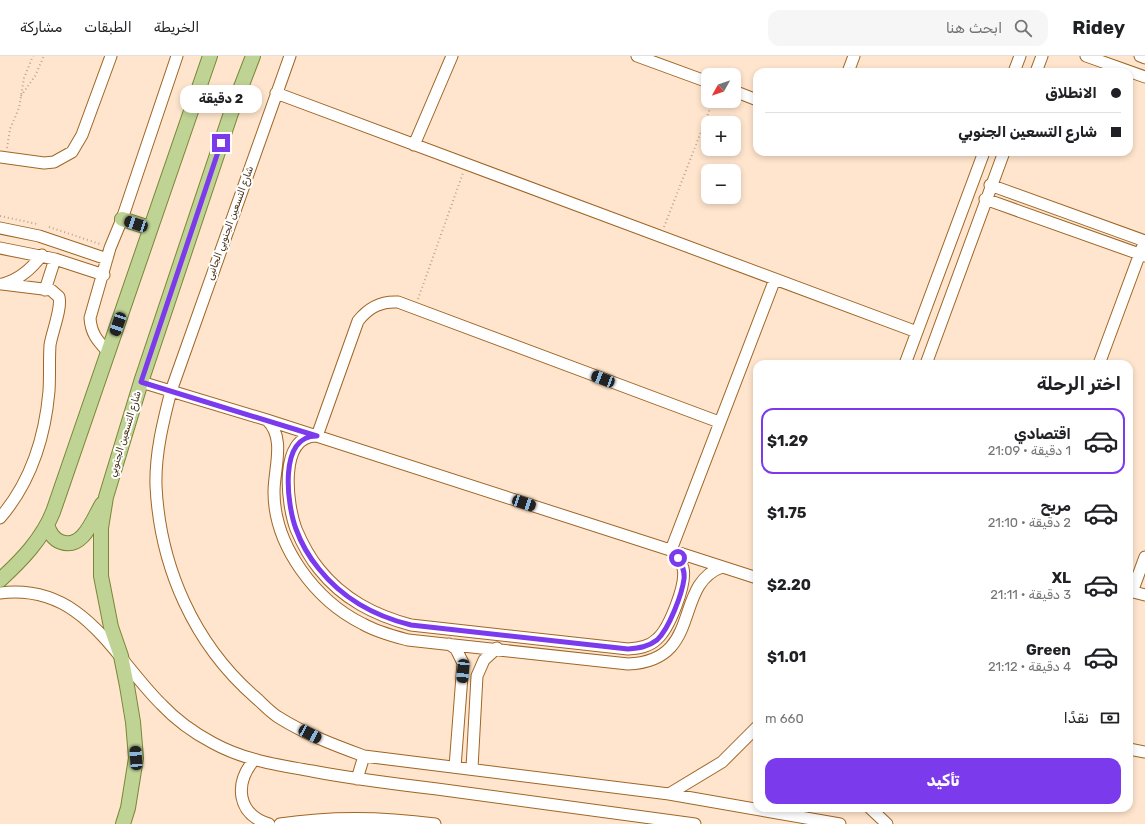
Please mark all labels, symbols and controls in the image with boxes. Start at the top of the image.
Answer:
search box [768,10,1048,46]
text: Ridey [1072,16,1125,39]
icon: search [1012,17,1034,39]
text: مشاركة [20,19,62,36]
text: الطبقات [84,19,132,36]
text: الخريطة [154,19,199,36]
text: ابحث هنا [946,19,1002,37]
north arrow [701,68,741,108]
map controls [701,68,741,204]
text: الانطلاق [1045,84,1097,102]
callout: 2 دقيقة [180,85,262,113]
text: 2 دقيقة [199,91,243,106]
button: + [701,116,741,156]
text: شارع التسعين الجنوبي [958,123,1097,141]
route end [212,134,230,152]
street label: شارع التسعين الجنوبي الجانبى [204,164,258,282]
button: − [701,164,741,204]
car [123,215,149,233]
car [108,311,128,337]
car [590,369,616,389]
text: اختر الرحلة [1037,373,1121,395]
street label: شارع التسعين الجنوبي [106,390,146,479]
icon: car [1083,423,1119,459]
text: اقتصادي [1014,425,1071,443]
text: $1.29 [767,432,808,450]
text: 1 دقيقة · 21:09 [988,443,1071,458]
car [511,494,537,512]
icon: car [1083,495,1119,531]
text: مريح [1040,497,1071,515]
text: $1.75 [767,504,807,522]
text: 2 دقيقة · 21:10 [988,515,1071,530]
route start [669,549,687,567]
icon: car [1083,567,1119,603]
text: XL [1052,569,1071,587]
text: $2.20 [767,576,811,594]
text: 3 دقيقة · 21:11 [990,587,1071,602]
icon: car [1083,639,1119,675]
text: Green [1026,641,1071,659]
text: $1.01 [767,648,806,666]
car [456,659,470,683]
text: 4 دقيقة · 21:12 [988,659,1071,674]
icon: cash [1099,707,1121,729]
text: نقدًا [1064,709,1089,727]
text: 660 m [765,711,804,726]
car [297,723,323,745]
car [129,746,143,770]
button: تأكيد [765,758,1121,804]

